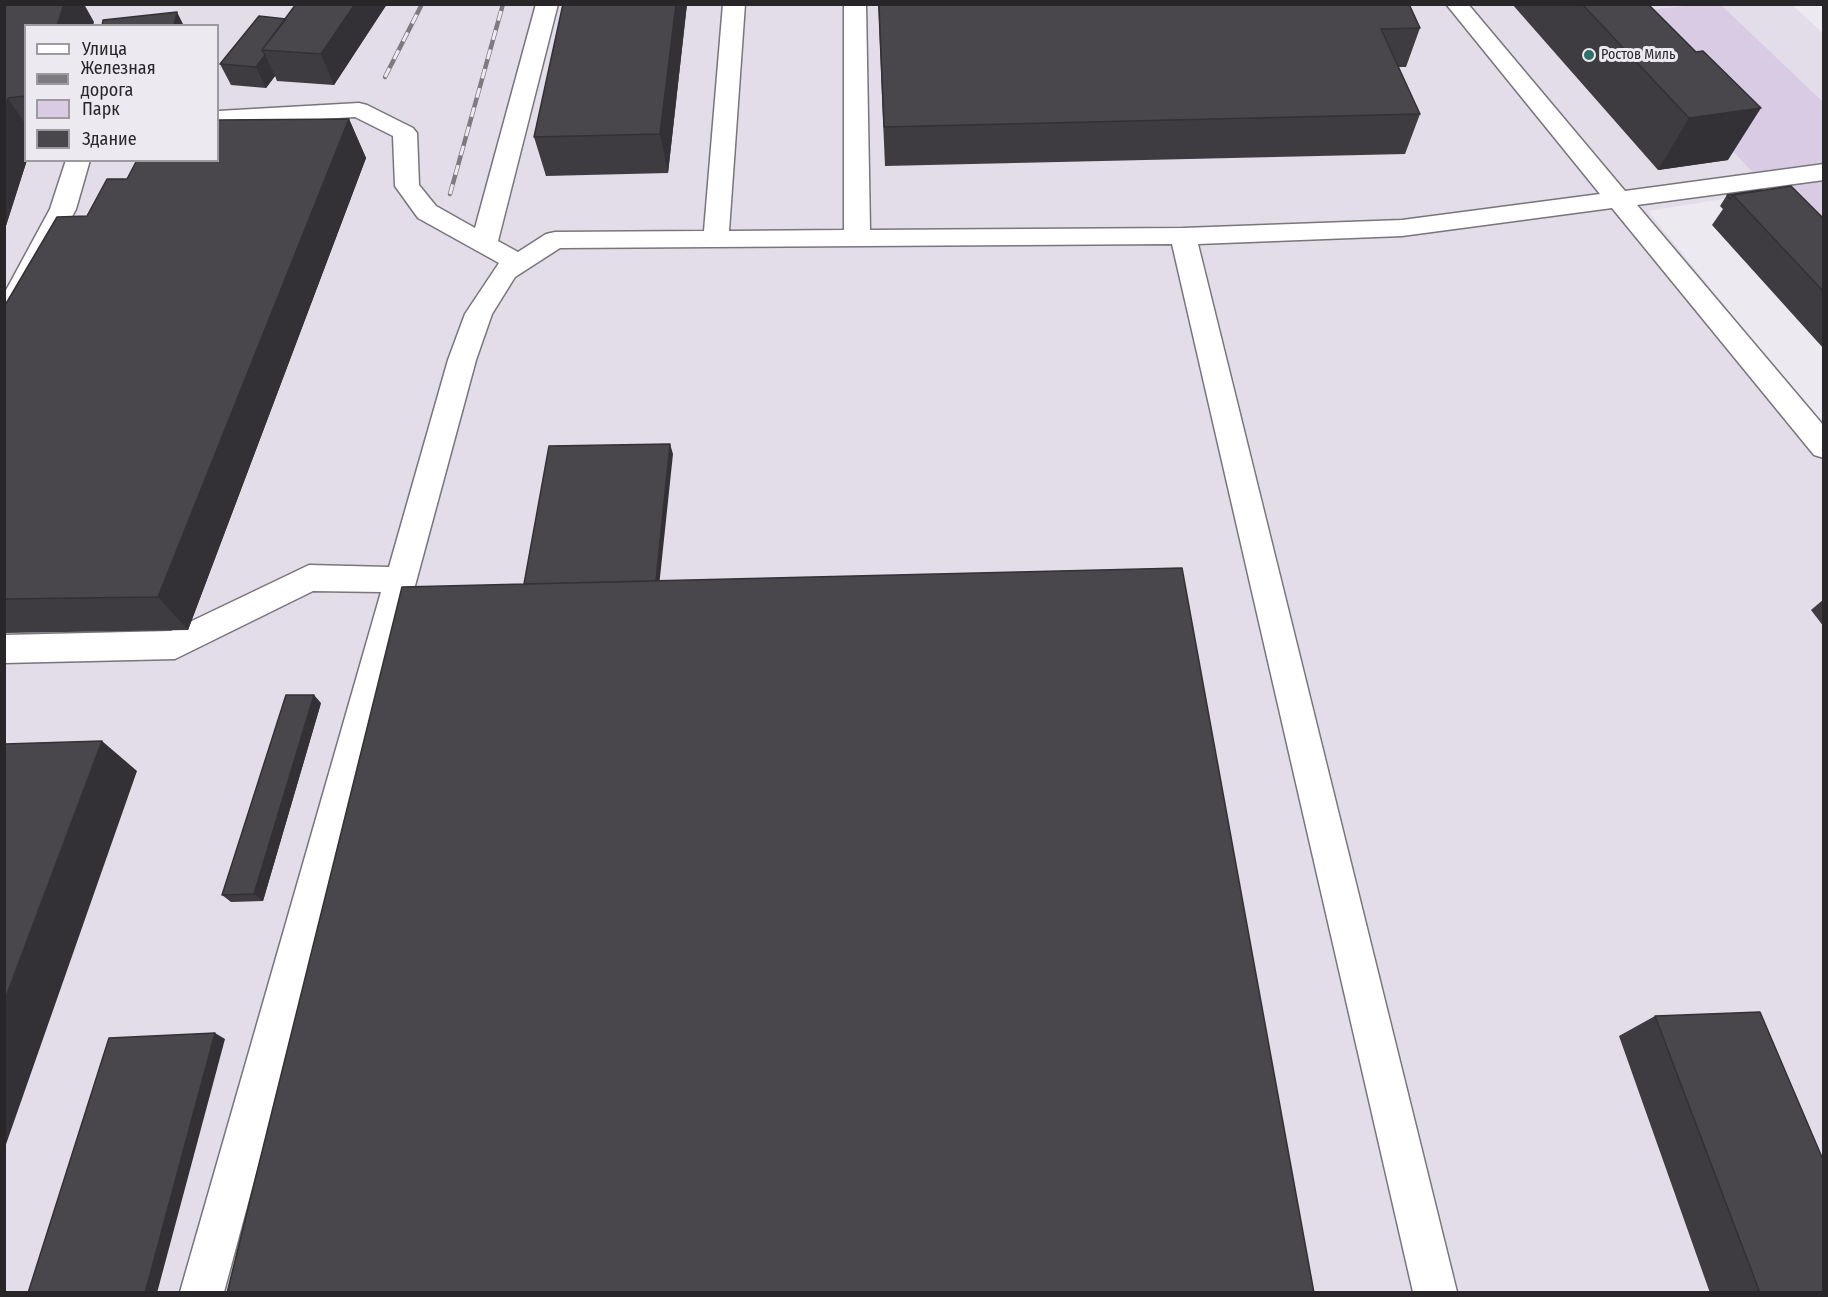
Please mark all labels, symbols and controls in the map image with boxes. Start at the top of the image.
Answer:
legend [24,24,219,162]
text: Улица [82,38,127,60]
place label: Ростов Миль [1601,47,1675,63]
marker: Ростов Миль [1582,48,1596,62]
text: Железная дорога [81,57,156,101]
text: Парк [82,98,120,120]
text: Здание [82,128,137,150]

